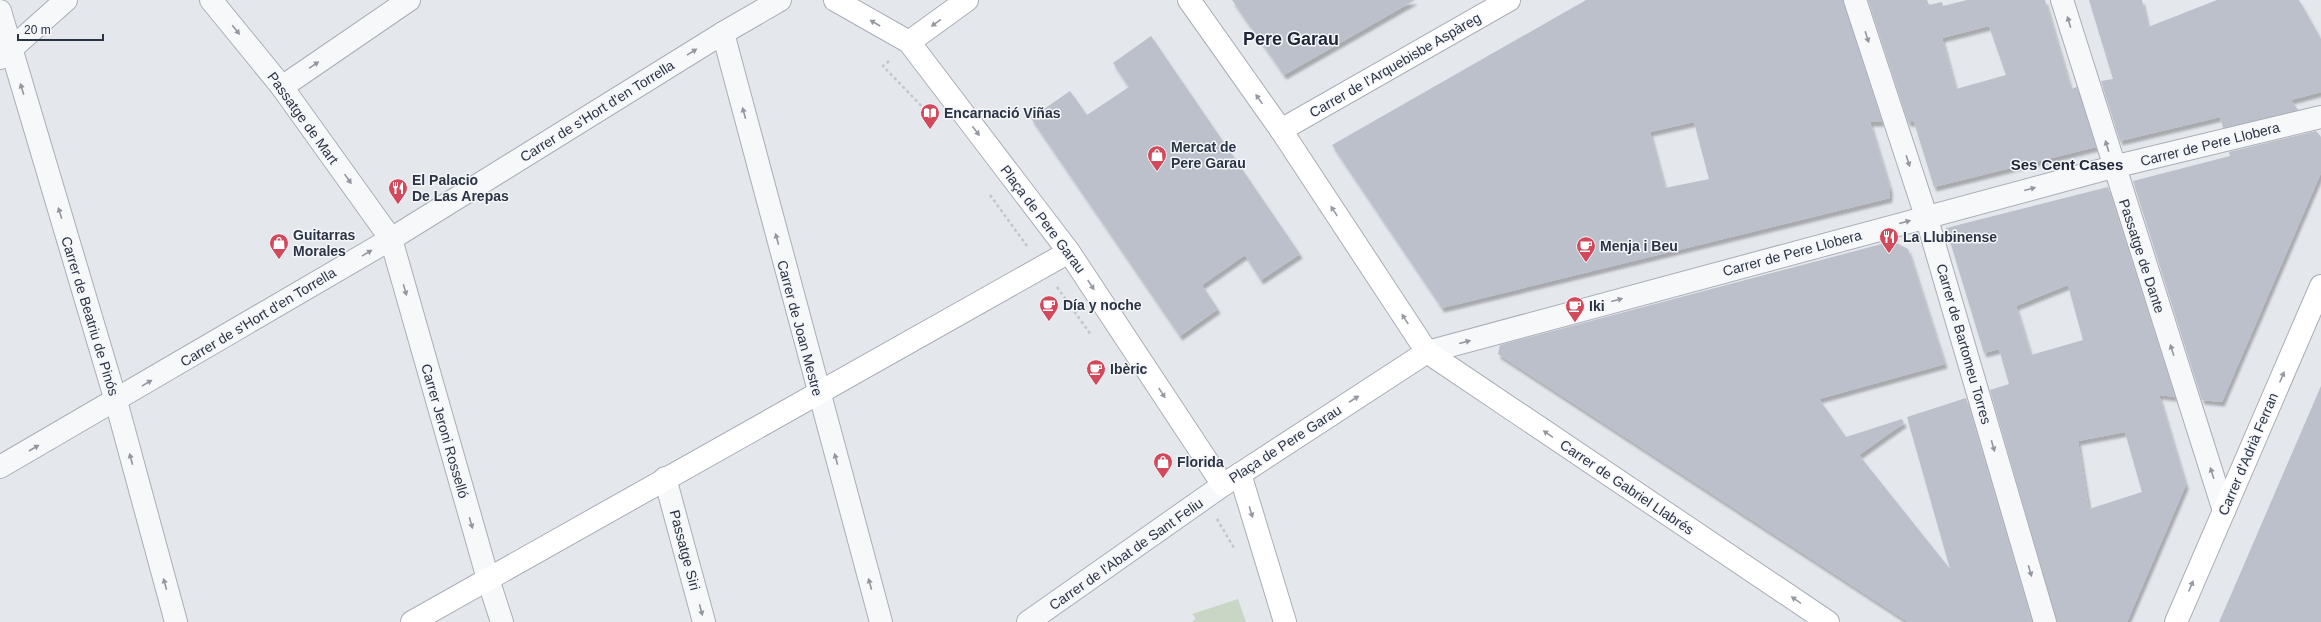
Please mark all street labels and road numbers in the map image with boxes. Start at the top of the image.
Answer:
street label: Carrer de l'Arquebisbe Aspàreg [1307,9,1483,121]
street label: Carrer de s'Hort d'en Torrella [517,57,677,165]
street label: Passatge de Mart [264,69,342,167]
street label: Carrer de Pere Llobera [2139,119,2282,169]
street label: Plaça de Pere Garau [997,162,1089,276]
street label: Passatge de Dante [2116,197,2168,315]
street label: Carrer de Pere Llobera [1721,227,1863,279]
street label: Carrer de Beatriu de Pinós [58,234,122,398]
street label: Carrer de Joan Mestre [774,258,826,398]
street label: Carrer de Bartomeu Torres [1933,262,1995,426]
street label: Carrer de s'Hort d'en Torrella [177,264,339,370]
street label: Carrer Jeroni Rosselló [418,362,472,500]
street label: Carrer d'Adrià Ferran [2215,390,2281,518]
street label: Plaça de Pere Garau [1226,402,1344,486]
street label: Carrer de Gabriel Llabrés [1557,436,1697,538]
street label: Carrer de l'Abat de Sant Feliu [1046,495,1206,613]
street label: Passatge Siri [667,508,703,592]

